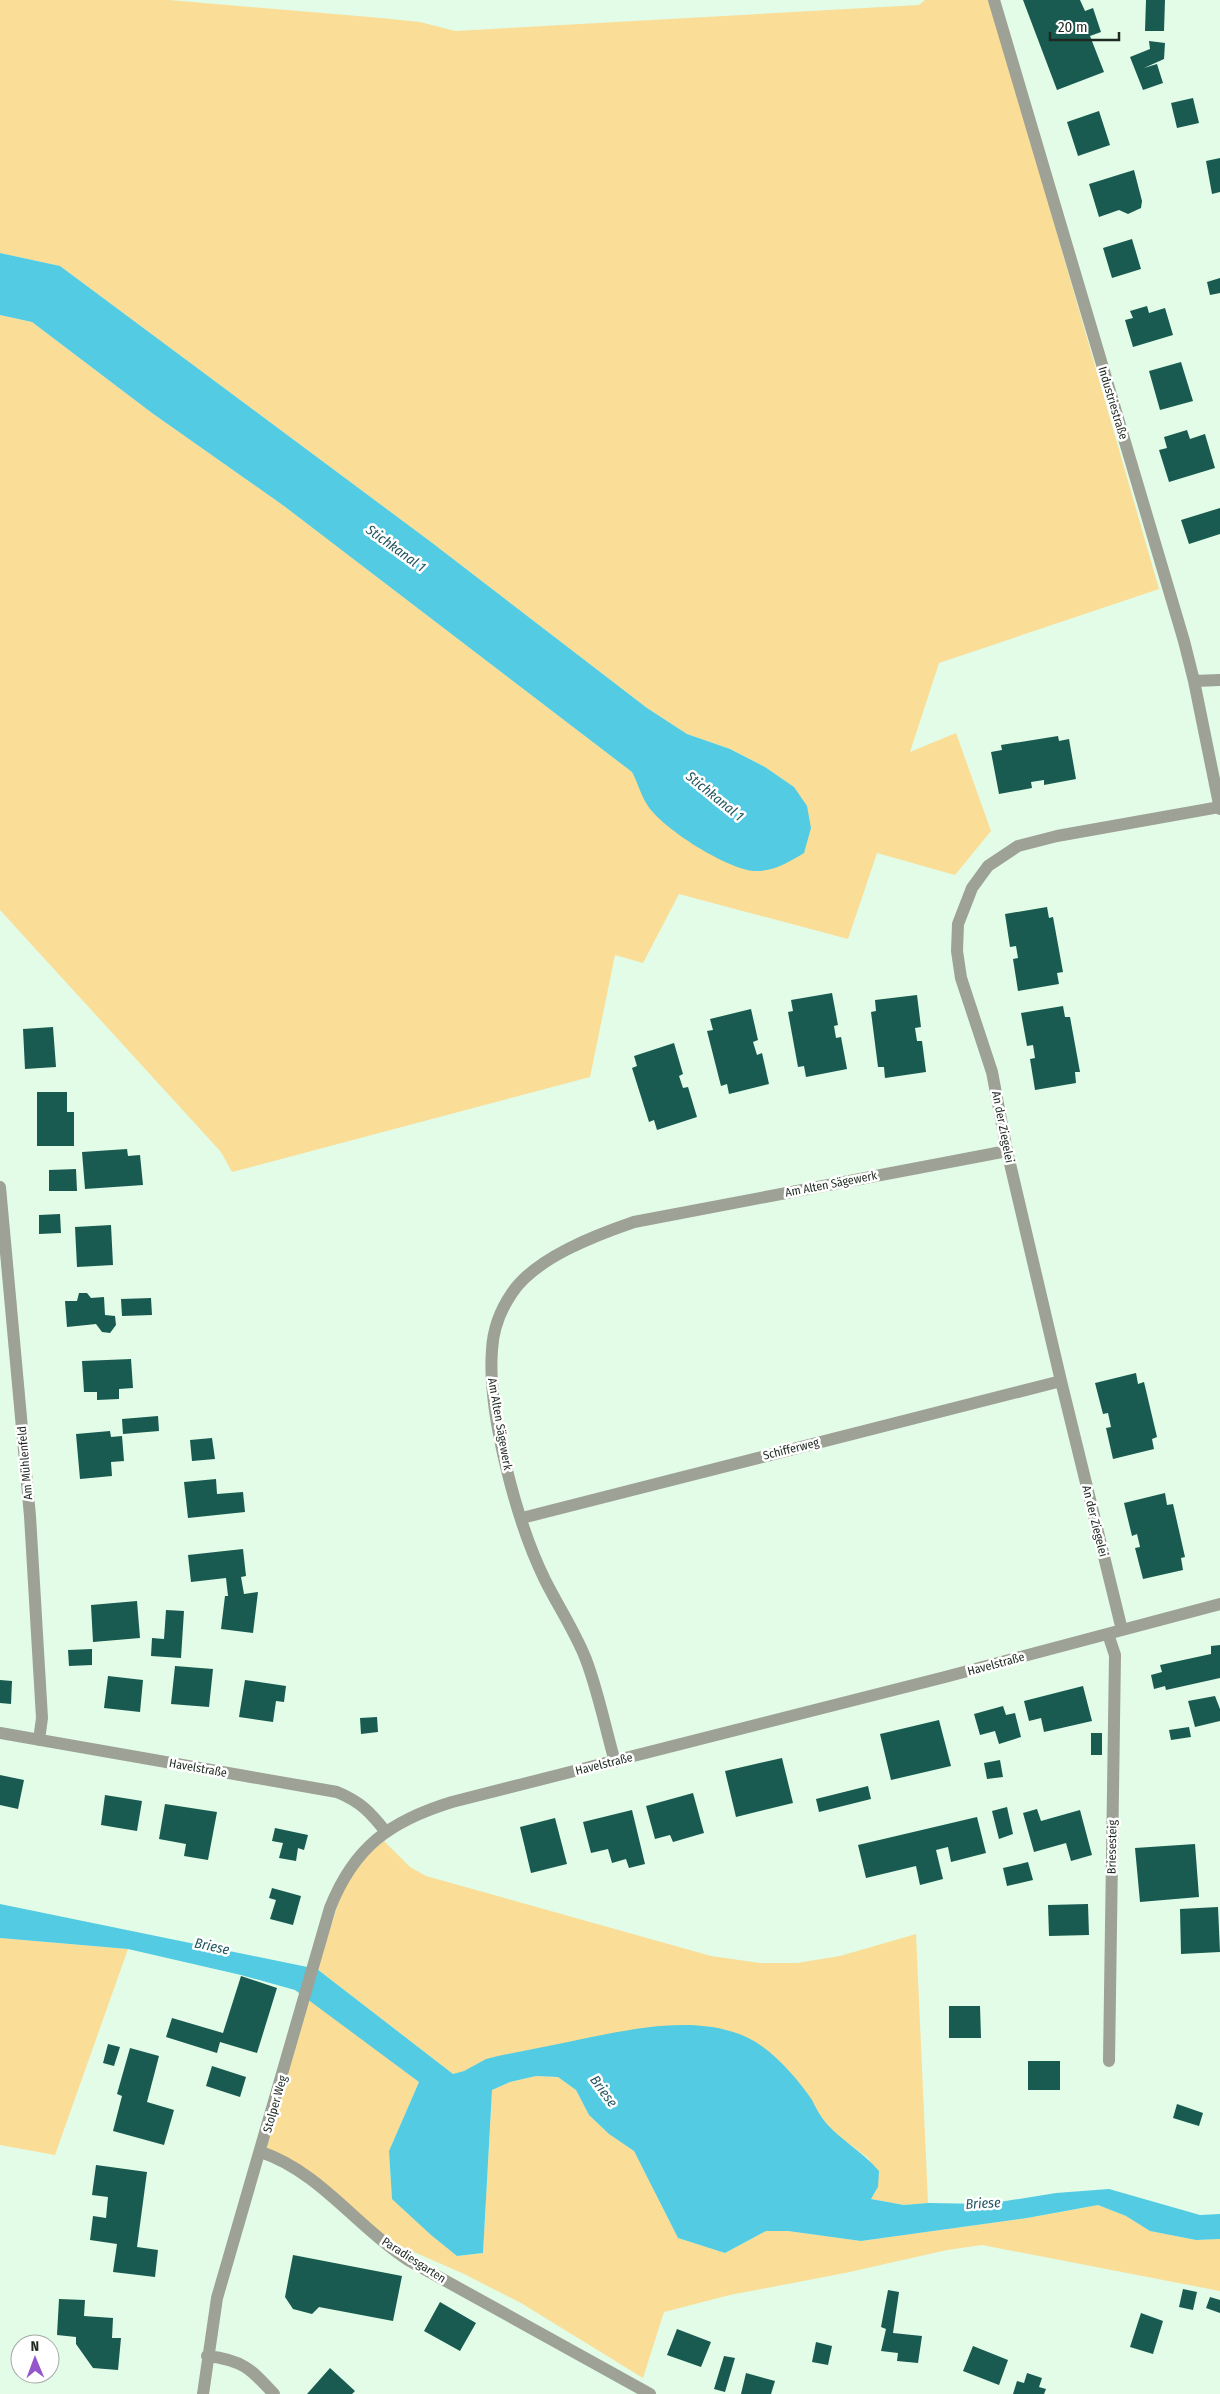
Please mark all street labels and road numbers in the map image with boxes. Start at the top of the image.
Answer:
street label: Industriestraße [1095,365,1131,441]
street label: An der Ziegelei [989,1090,1017,1164]
street label: Am Alten Sägewerk [784,1168,879,1200]
street label: Am Alten Sägewerk [485,1377,515,1472]
street label: Am Mühlenfeld [15,1426,35,1500]
street label: Schifferweg [762,1435,821,1463]
street label: An der Ziegelei [1079,1484,1111,1558]
street label: Havelstraße [966,1650,1026,1678]
street label: Havelstraße [574,1750,634,1778]
street label: Havelstraße [168,1756,228,1780]
street label: Briesesteig [1105,1819,1119,1874]
street label: Stolper Weg [260,2073,290,2134]
street label: Paradiesgarten [379,2234,449,2286]

